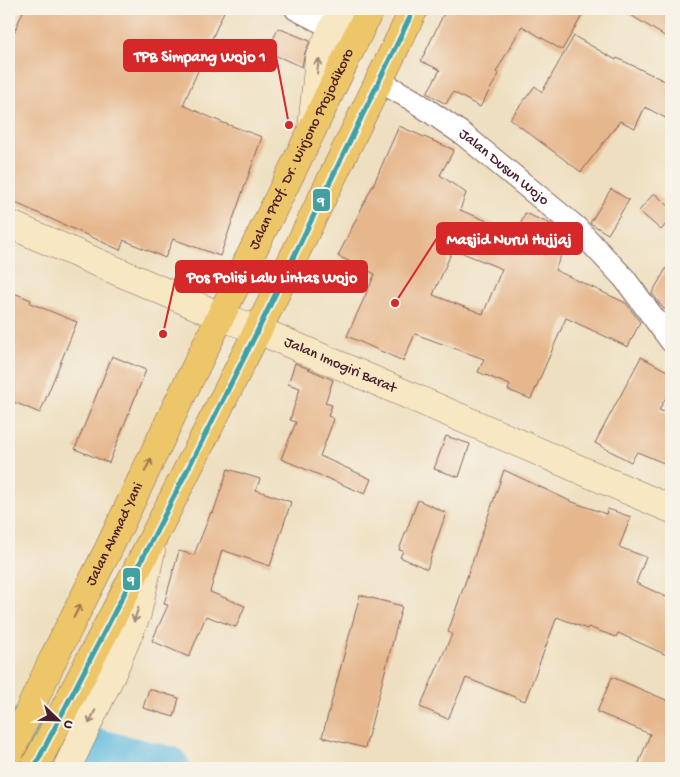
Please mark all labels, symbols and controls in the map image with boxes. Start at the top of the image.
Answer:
callout: TPB Simpang Wojo 1 [124,40,276,71]
street label: Jalan Prof. Dr. Wirjono Projodikoro [246,46,359,253]
text: TPB Simpang Wojo 1 [132,49,266,68]
one-way arrow [314,58,324,74]
street label: Jalan Dusun Wojo [455,125,552,210]
line badge: 9 [312,188,331,212]
text: 9 [316,194,325,211]
callout: Masjid Nurul Hujjaj [437,223,582,254]
text: Masjid Nurul Hujjaj [446,232,572,251]
callout: Pos Polisi Lalu Lintas Wojo [176,261,367,292]
text: Pos Polisi Lalu Lintas Wojo [186,270,358,289]
street label: Jalan Imogiri Barat [281,333,400,398]
one-way arrow [144,458,153,473]
street label: Jalan Ahmad Yani [82,480,148,589]
line badge: 9 [122,567,141,591]
text: 9 [126,573,135,590]
one-way arrow [73,604,82,619]
one-way arrow [130,607,140,623]
north arrow [32,694,82,744]
one-way arrow [86,709,96,724]
text: U [58,717,77,731]

